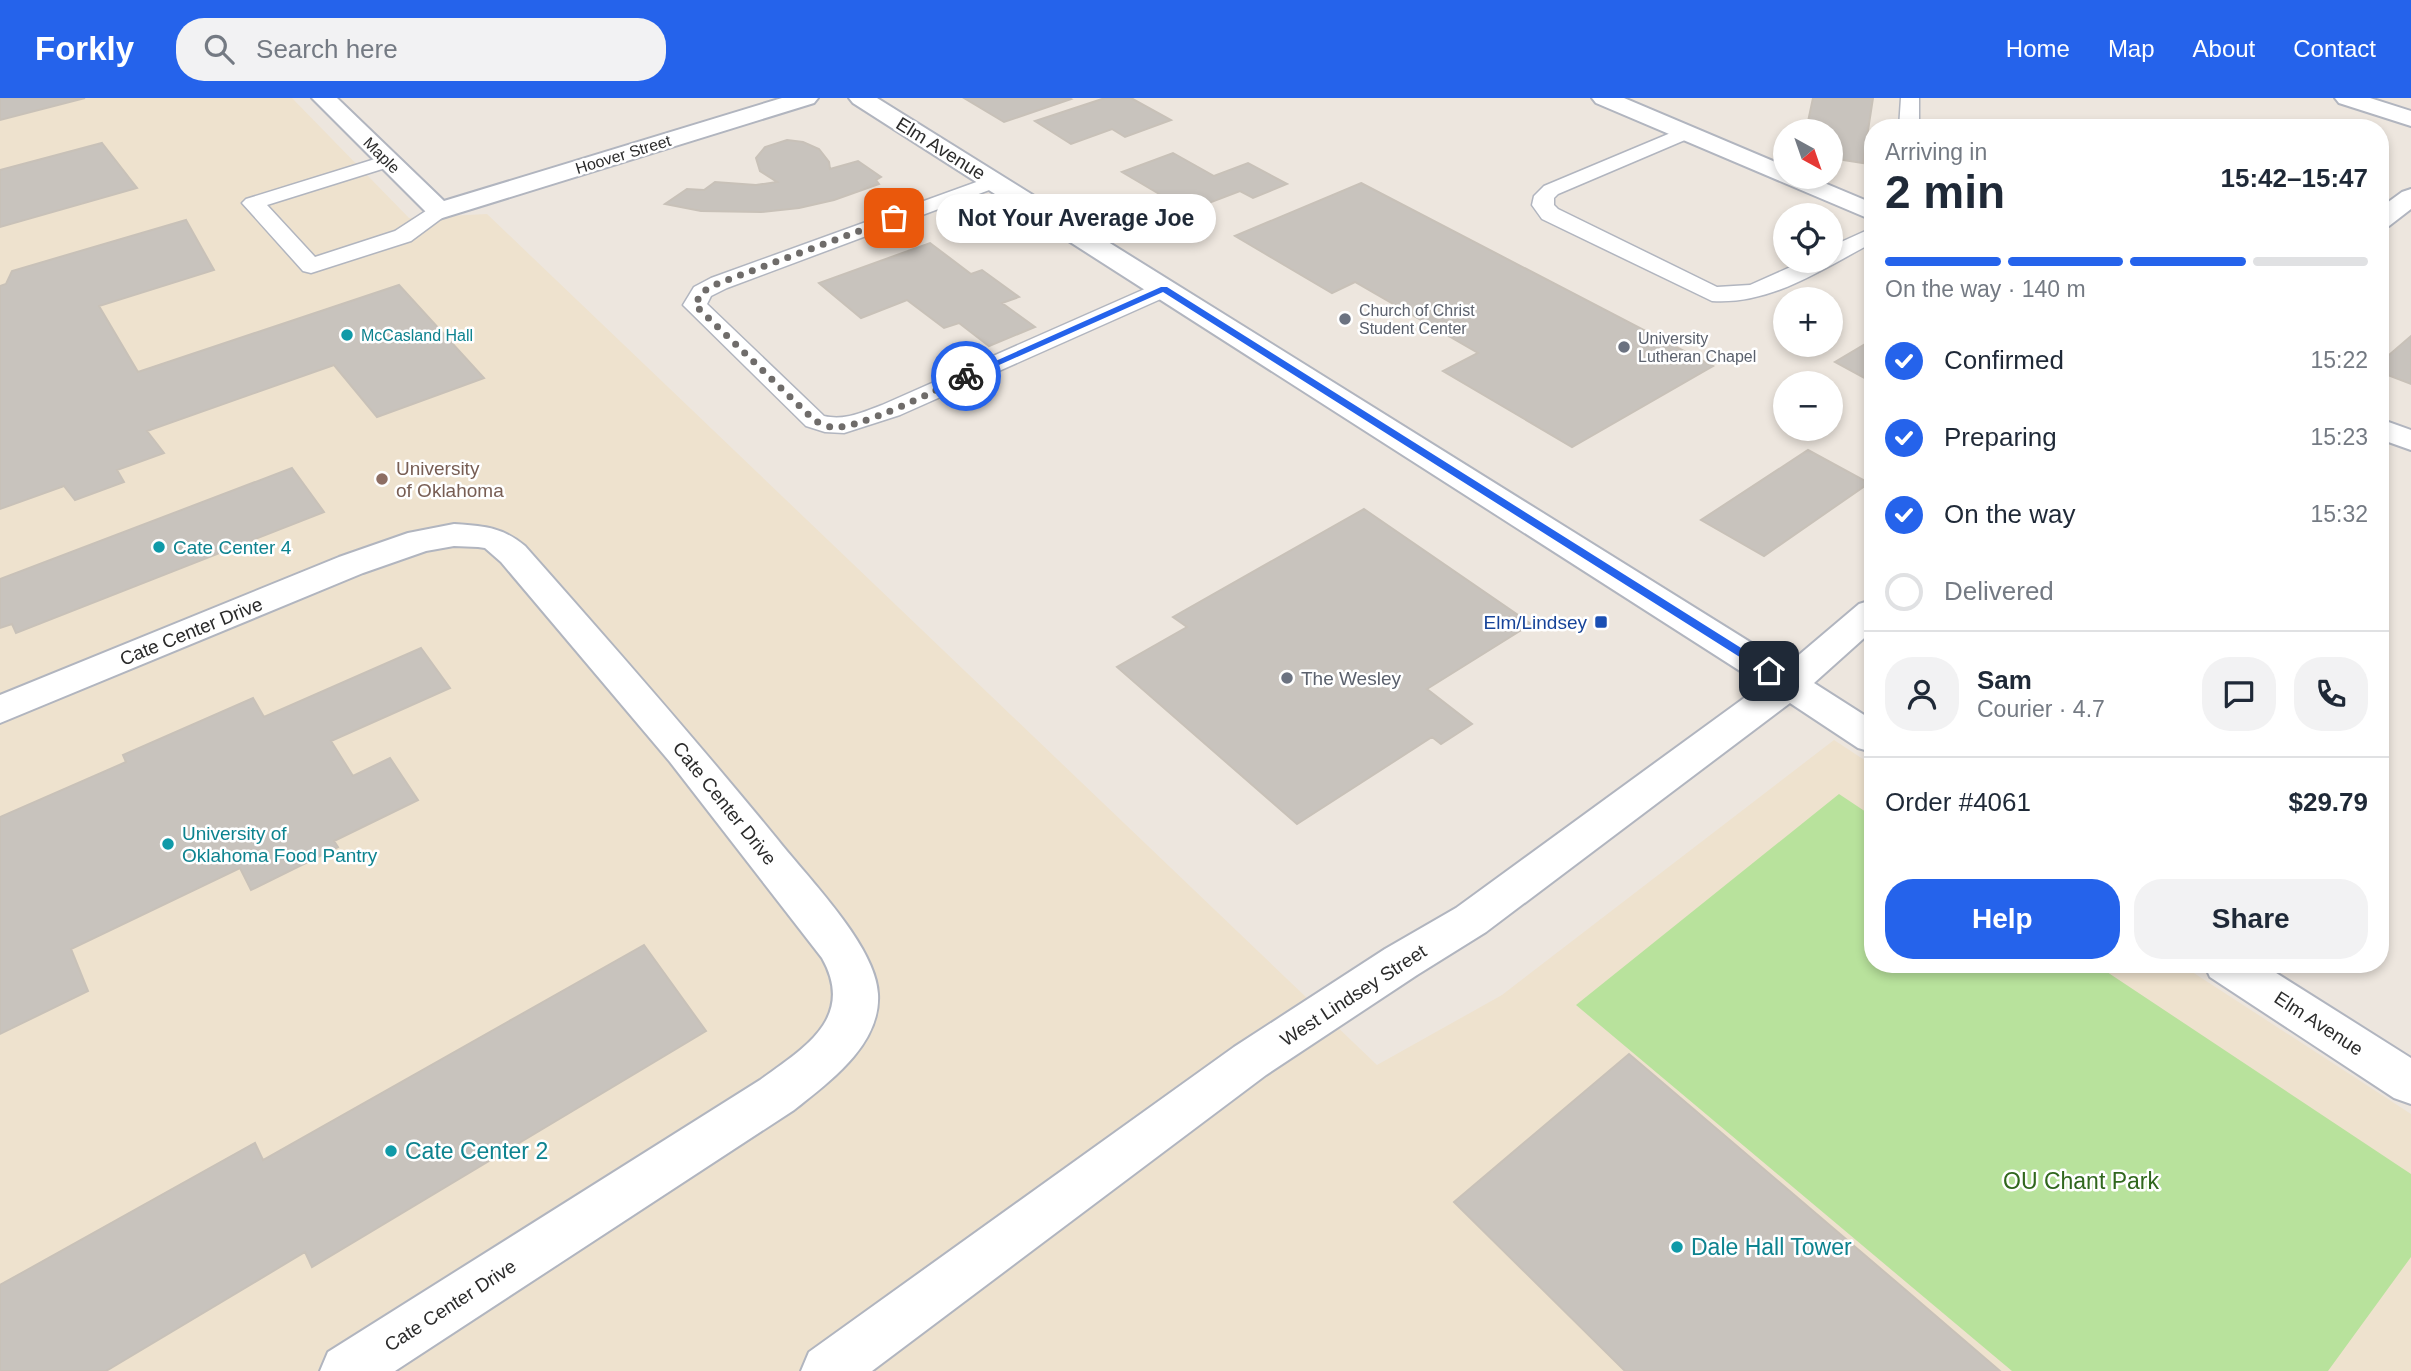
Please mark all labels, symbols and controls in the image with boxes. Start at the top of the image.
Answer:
search box [176,18,666,81]
text: Forkly [35,30,134,67]
icon: search [200,30,238,68]
text: Search here [256,34,398,64]
text: Home [2006,35,2070,62]
text: Map [2108,35,2155,62]
text: About [2193,35,2255,62]
text: Contact [2293,35,2376,62]
street label: Elm Avenue [892,113,989,184]
north arrow [1773,119,1843,189]
map controls [1773,119,1843,441]
street label: Hoover Street [573,132,673,177]
street label: Maple [360,134,403,177]
text: Arriving in [1885,139,1987,165]
text: 15:42–15:47 [2221,163,2368,193]
text: 2 min [1885,166,2005,218]
pin [864,188,924,248]
callout: Not Your Average Joe [936,194,1216,242]
icon: bag [875,199,913,237]
button: locate [1773,203,1843,273]
text: Not Your Average Joe [958,205,1194,231]
text: On the way · 140 m [1885,276,2086,302]
button: + [1773,287,1843,357]
place label: Church of Christ Student Center [1359,302,1475,337]
marker: Church of Christ Student Center [1337,311,1353,327]
marker: McCasland Hall [339,327,355,343]
place label: McCasland Hall [361,327,473,344]
place label: University Lutheran Chapel [1638,330,1756,365]
marker: University Lutheran Chapel [1616,339,1632,355]
courier [931,341,1001,411]
icon: check [1885,342,1923,380]
text: Confirmed [1944,345,2064,375]
text: 15:22 [2310,347,2368,373]
icon: bike [947,357,985,395]
button: − [1773,371,1843,441]
icon: check [1885,419,1923,457]
text: Preparing [1944,422,2057,452]
text: 15:23 [2310,424,2368,450]
place label: University of Oklahoma [396,458,504,501]
marker: University of Oklahoma [374,471,390,487]
icon: check [1885,496,1923,534]
text: On the way [1944,499,2076,529]
text: 15:32 [2310,501,2368,527]
place label: Cate Center 4 [173,537,292,558]
marker: Cate Center 4 [151,539,167,555]
text: Delivered [1944,576,2054,606]
street label: Cate Center Drive [117,593,266,670]
place label: Elm/Lindsey [1484,612,1587,633]
marker: Elm/Lindsey [1593,614,1609,630]
pin [1739,641,1799,701]
icon: home [1750,652,1788,690]
button: person [1885,657,1959,731]
button: chat [2202,657,2276,731]
button: phone [2294,657,2368,731]
text: Sam [1977,665,2032,695]
place label: The Wesley [1301,668,1401,689]
marker: The Wesley [1279,670,1295,686]
text: Courier · 4.7 [1977,696,2105,722]
street label: Cate Center Drive [669,738,781,869]
text: Order #4061 [1885,787,2031,817]
text: $29.79 [2288,787,2368,817]
place label: University of Oklahoma Food Pantry [182,823,378,866]
marker: University of Oklahoma Food Pantry [160,836,176,852]
button: Help [1885,879,2120,959]
button: Share [2134,879,2368,959]
street label: West Lindsey Street [1276,940,1431,1050]
street label: Elm Avenue [2271,987,2367,1060]
place label: Cate Center 2 [405,1138,548,1164]
marker: Cate Center 2 [383,1143,399,1159]
park label: OU Chant Park [2003,1168,2159,1194]
place label: Dale Hall Tower [1691,1234,1852,1260]
marker: Dale Hall Tower [1669,1239,1685,1255]
street label: Cate Center Drive [381,1255,520,1356]

